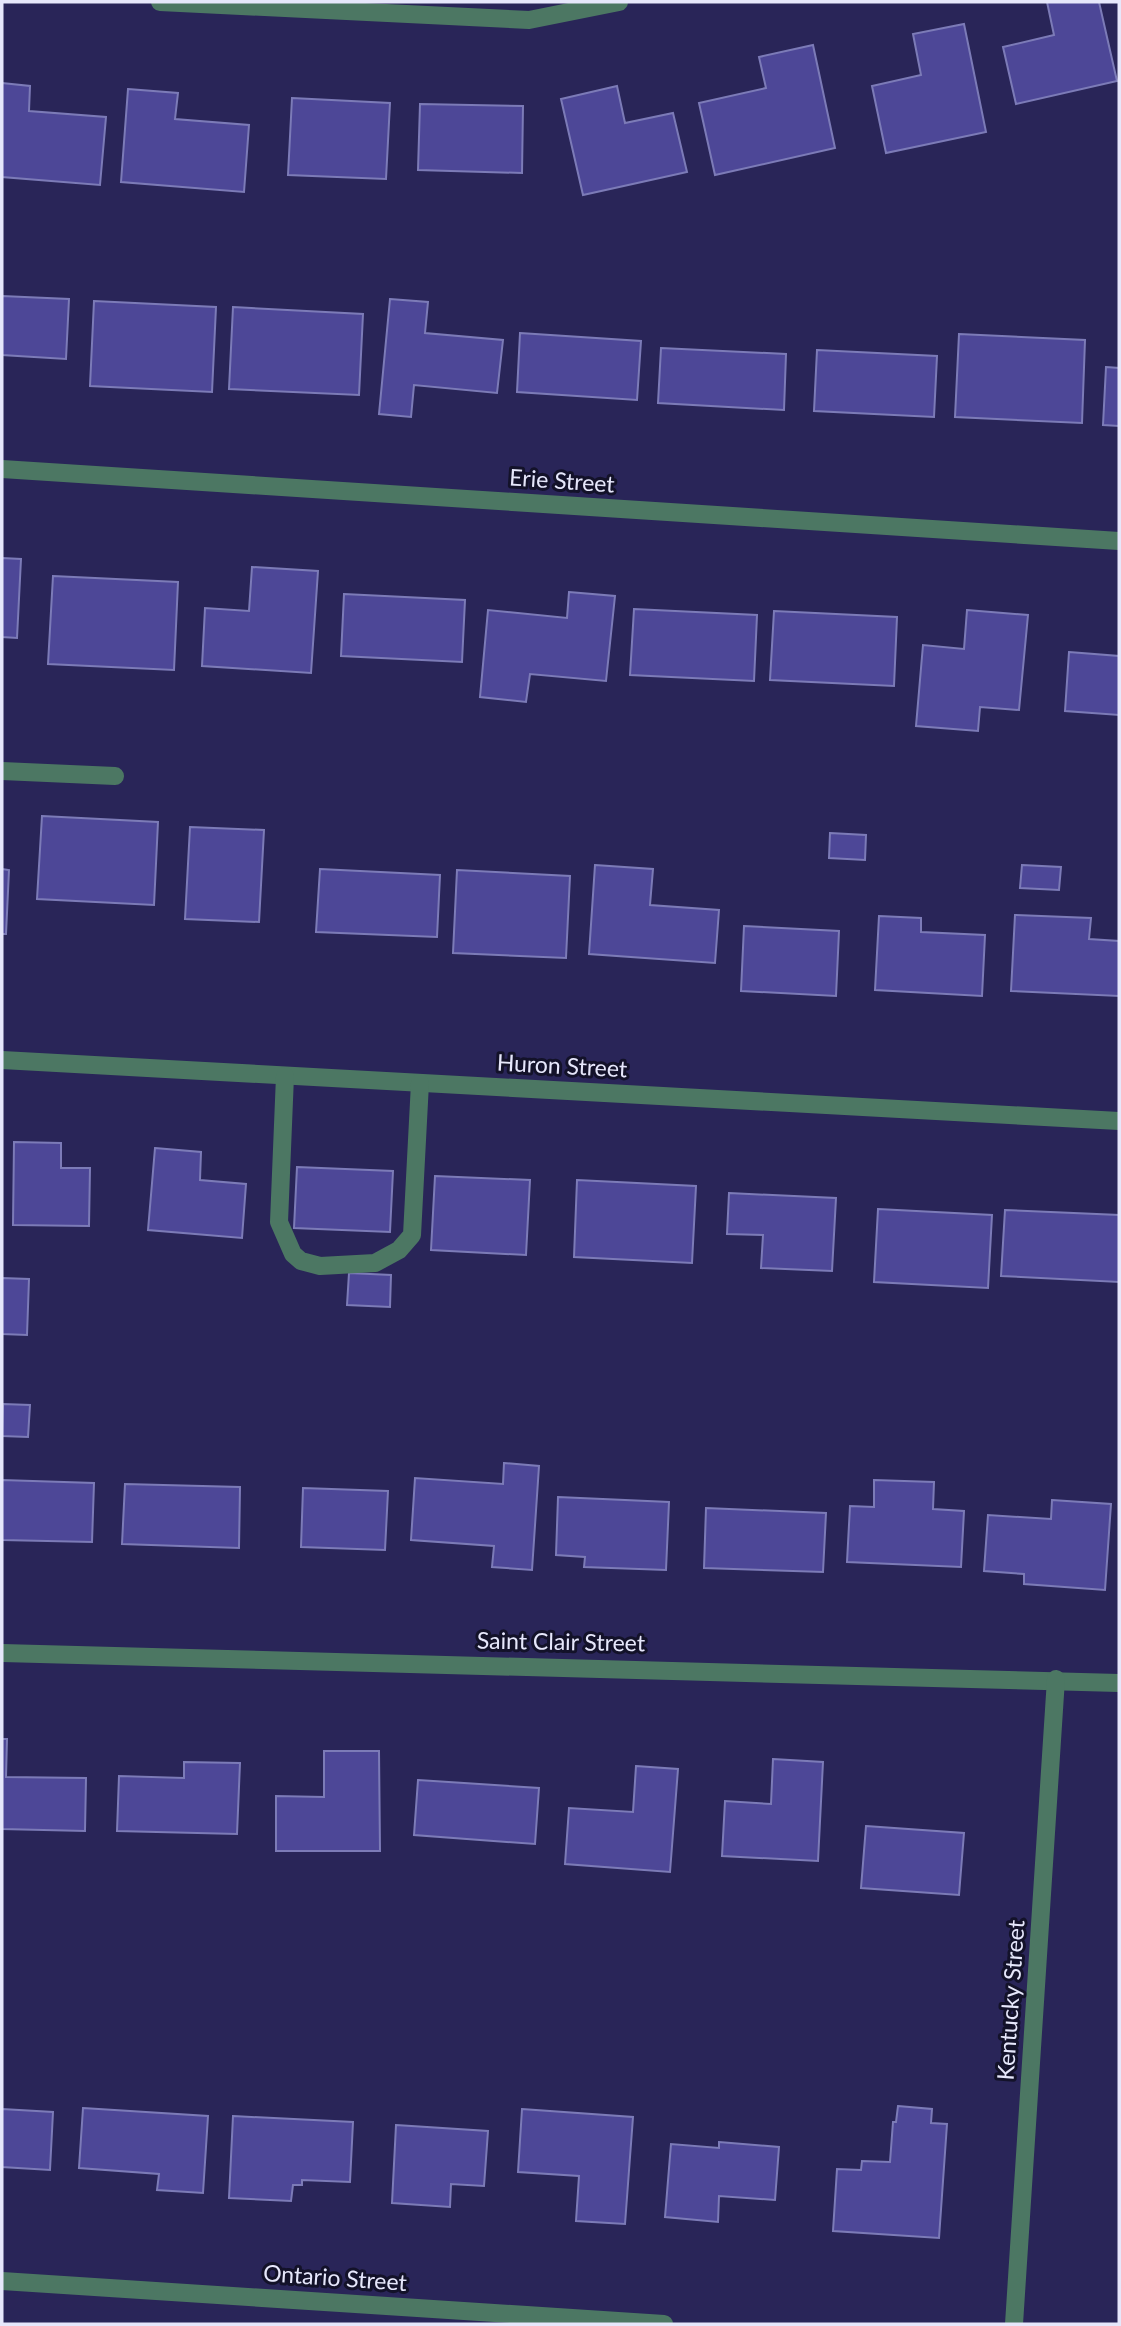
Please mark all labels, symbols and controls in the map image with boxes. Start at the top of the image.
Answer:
street label: Erie Street [508,462,616,498]
street label: Huron Street [496,1048,629,1082]
street label: Saint Clair Street [477,1626,646,1656]
street label: Kentucky Street [990,1918,1030,2081]
street label: Ontario Street [262,2258,409,2296]

